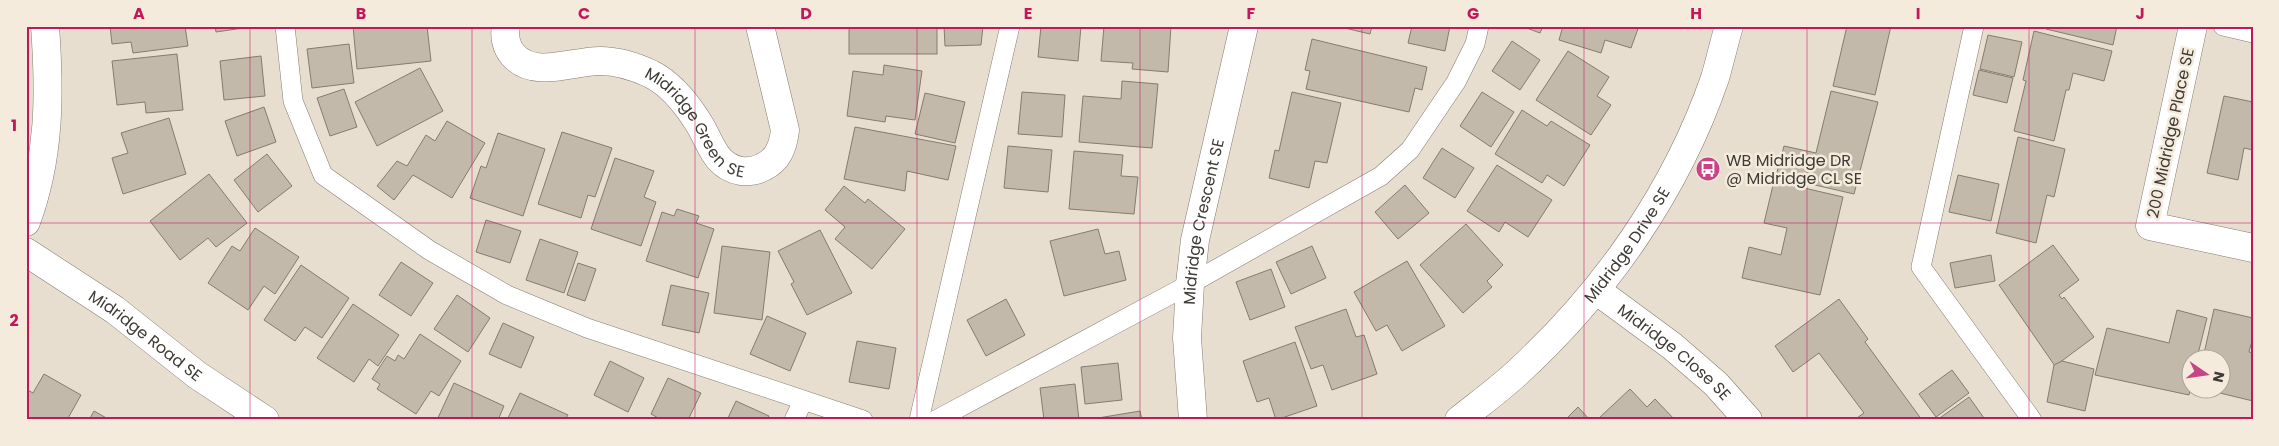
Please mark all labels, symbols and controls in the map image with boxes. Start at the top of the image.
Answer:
text: A [133,2,145,25]
text: B [356,2,366,25]
text: C [578,2,590,25]
text: D [800,2,812,25]
text: E [1024,2,1032,25]
text: F [1247,2,1256,25]
text: G [1467,2,1479,25]
text: H [1690,2,1702,25]
text: I [1916,2,1920,25]
text: J [2135,2,2145,25]
street label: 200 Midridge Place SE [2141,46,2200,220]
street label: Midridge Green SE [641,62,747,183]
text: 1 [11,114,17,137]
street label: Midridge Crescent SE [1178,136,1230,305]
place label: WB Midridge DR @ Midridge CL SE [1726,149,1862,190]
bus stop icon: WB Midridge DR @ Midridge CL SE [1695,156,1721,182]
street label: Midridge Drive SE [1579,183,1675,308]
street label: Midridge Road SE [84,285,207,387]
street label: Midridge Close SE [1613,299,1736,405]
text: 2 [9,309,19,332]
north arrow [2182,348,2232,398]
text: N [2208,370,2230,384]

